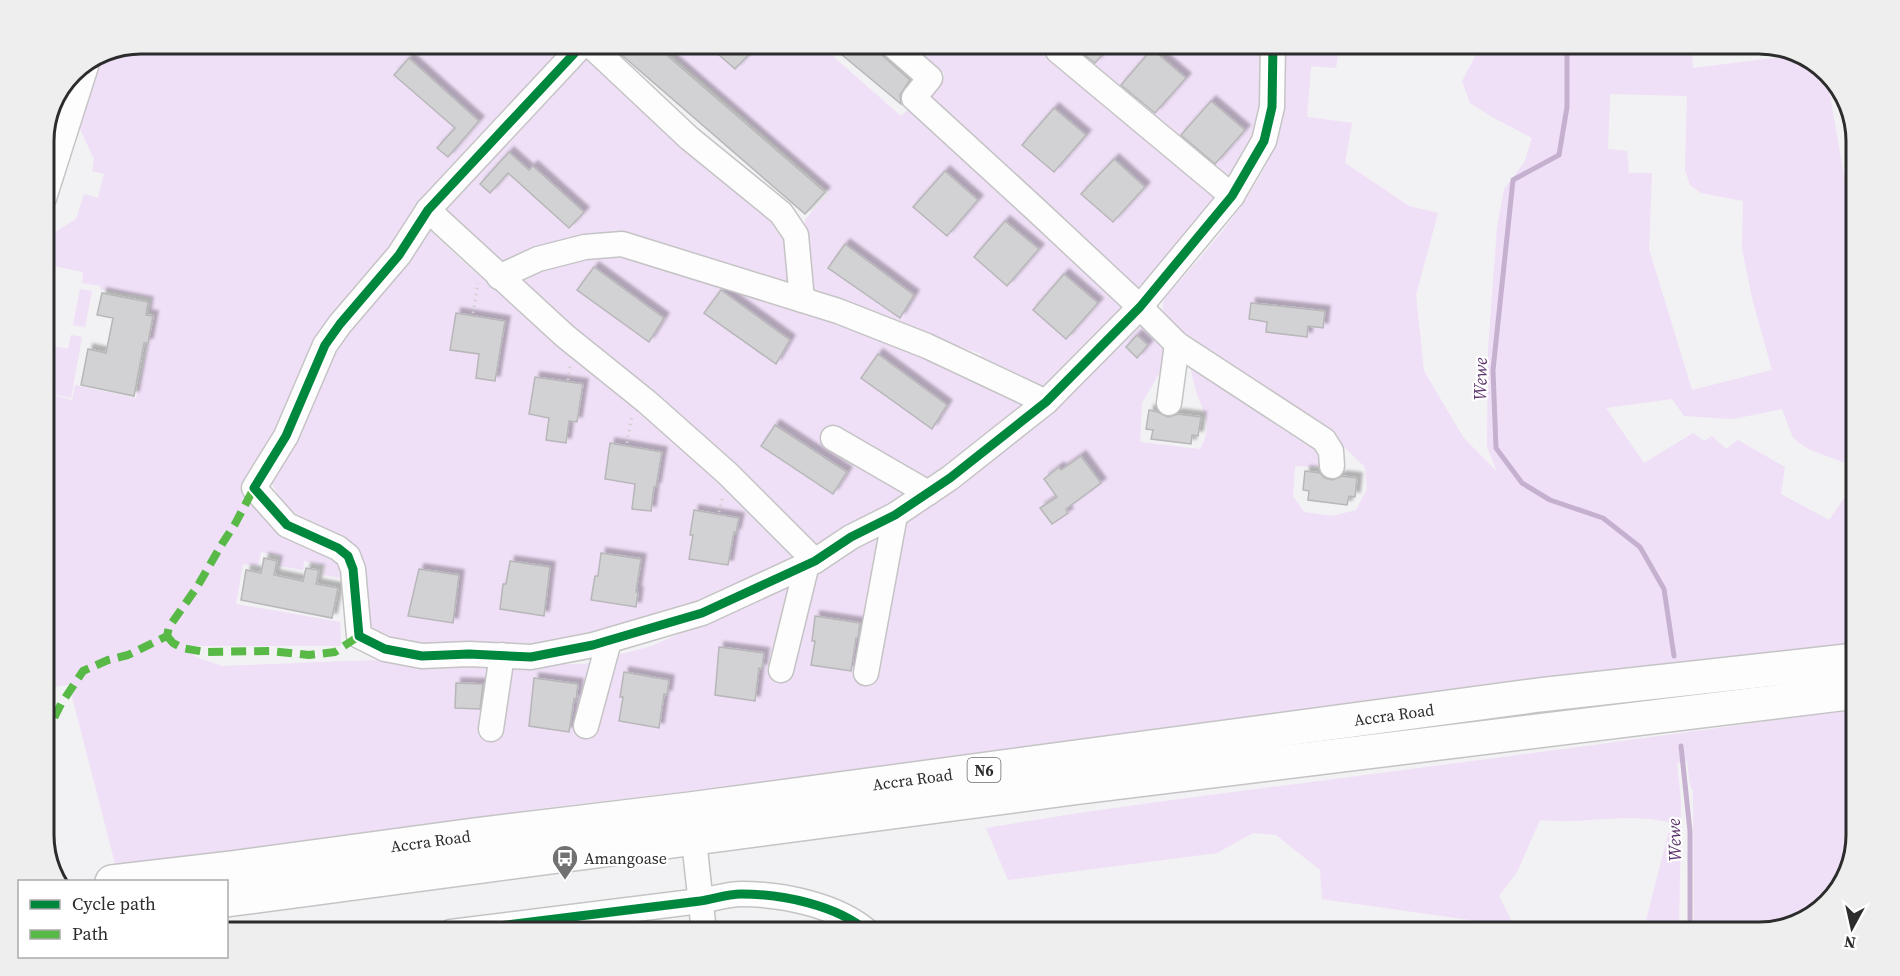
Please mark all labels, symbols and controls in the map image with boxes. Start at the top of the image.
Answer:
water label: Wewe [1467,357,1493,401]
street label: Accra Road [1353,698,1436,731]
road number: N6 [968,758,1000,782]
street label: Accra Road [871,763,954,795]
water label: Wewe [1661,817,1687,862]
street label: Accra Road [389,825,472,857]
bus stop icon: Amangoase [550,843,580,881]
place label: Amangoase [584,847,667,869]
legend [18,880,228,958]
text: Cycle path [72,891,156,916]
north arrow [1822,898,1882,958]
text: Path [72,921,109,946]
text: N [1842,931,1857,955]

